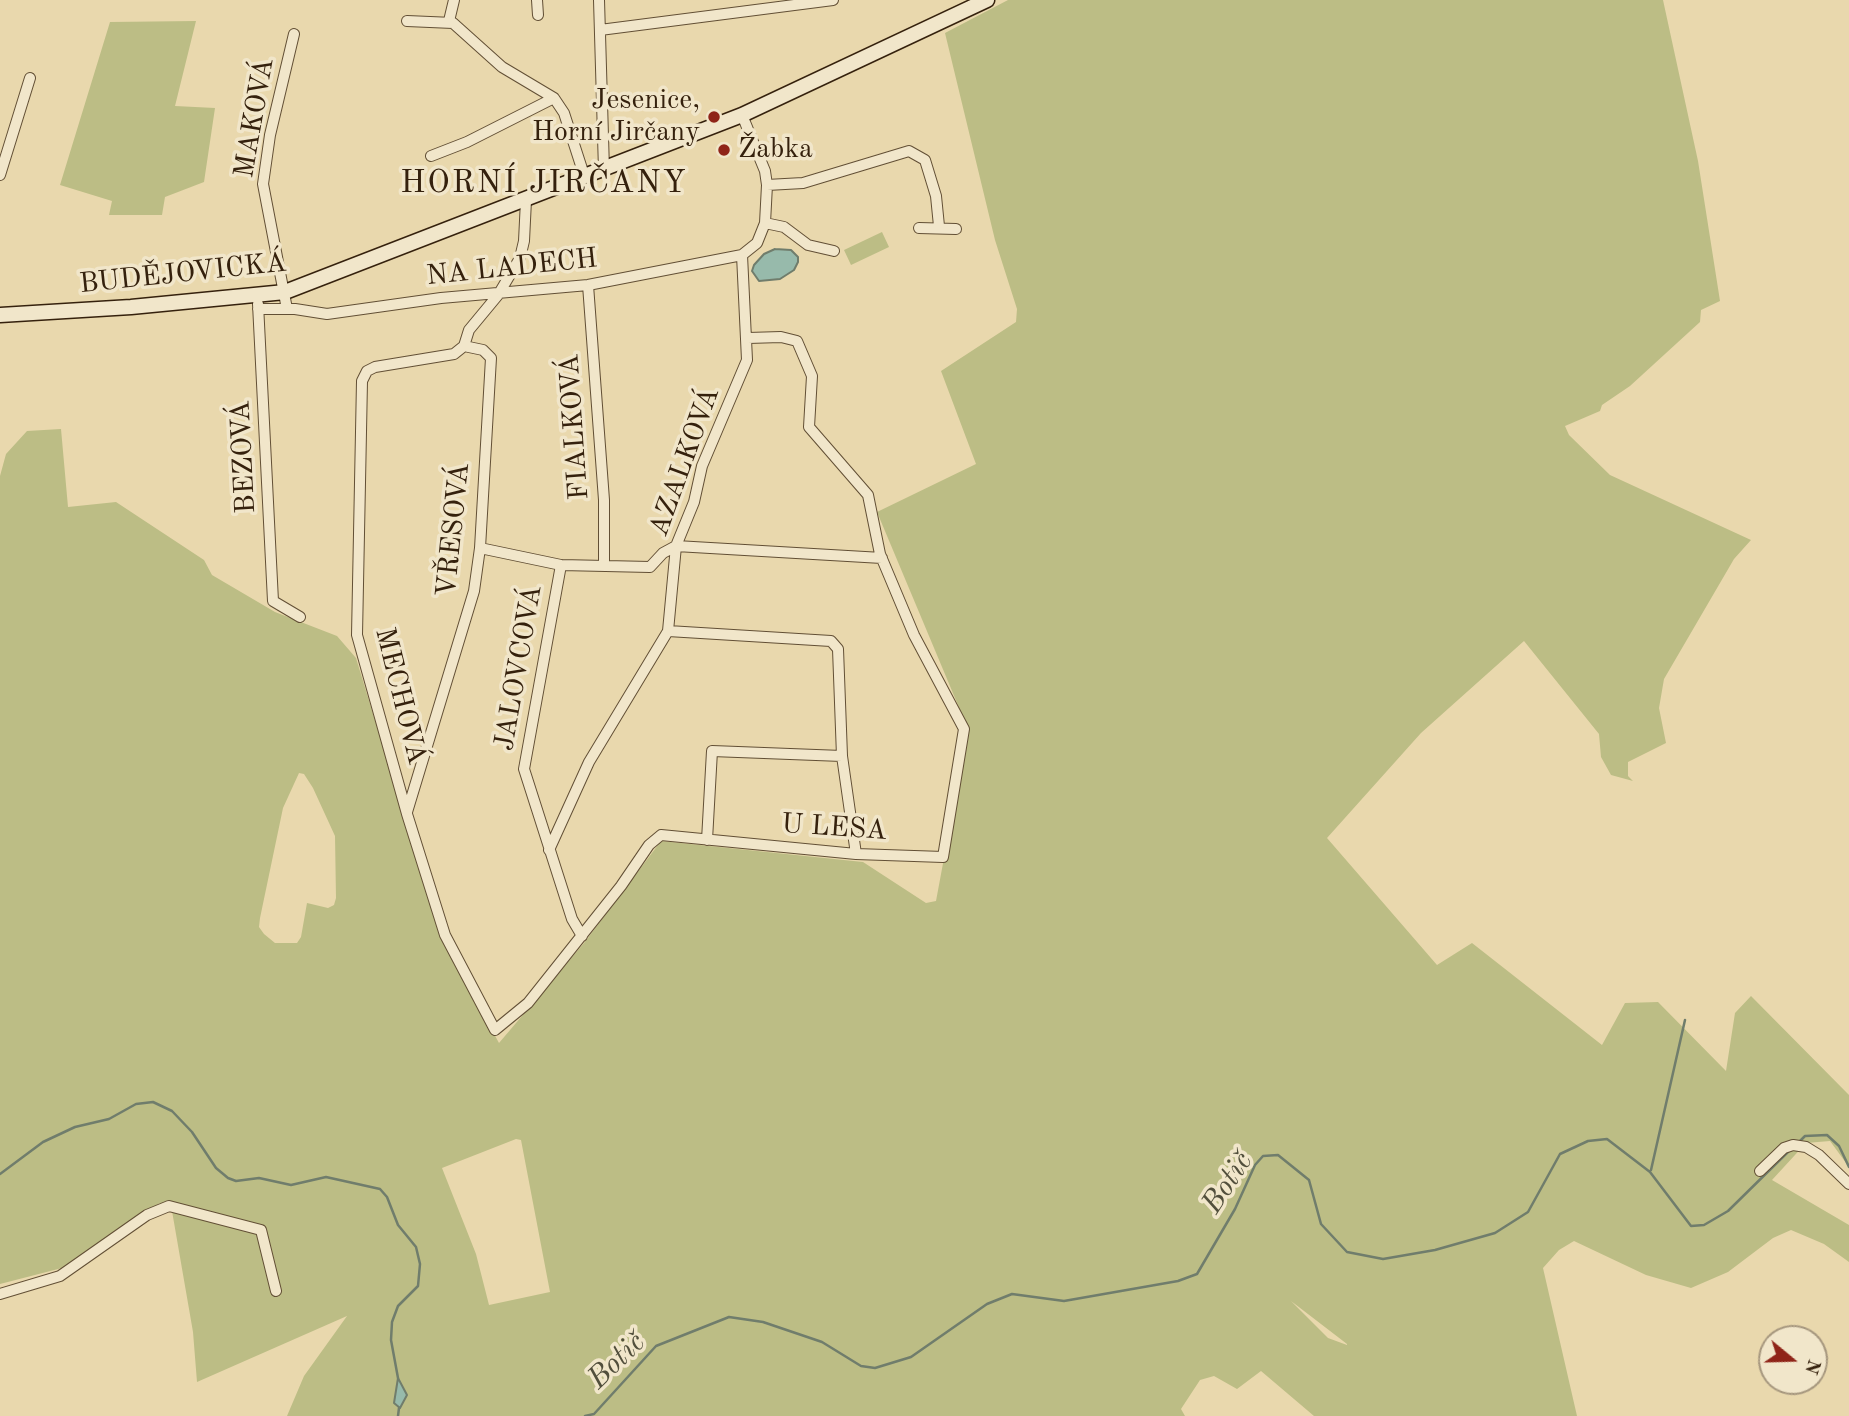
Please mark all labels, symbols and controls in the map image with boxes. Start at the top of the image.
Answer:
street label: MAKOVÁ [228,55,282,181]
place label: Jesenice, Horní Jirčany [532,84,700,150]
marker: Jesenice, Horní Jirčany [706,109,722,125]
place label: Žabka [738,133,813,167]
marker: Žabka [716,142,732,158]
district label: HORNÍ JIRČANY [402,165,686,203]
street label: NA LADECH [425,242,599,294]
street label: BUDĚJOVICKÁ [78,246,288,302]
street label: FIALKOVÁ [553,353,597,501]
street label: AZALKOVÁ [643,383,727,541]
street label: BEZOVÁ [224,400,264,514]
street label: VŘESOVÁ [430,461,478,599]
street label: JALOVCOVÁ [488,583,550,753]
street label: MECHOVÁ [367,624,433,768]
street label: U LESA [780,808,888,848]
water label: Botič [1195,1145,1261,1221]
water label: Botič [580,1325,654,1397]
north arrow [1758,1325,1828,1395]
text: N [1800,1356,1823,1376]

